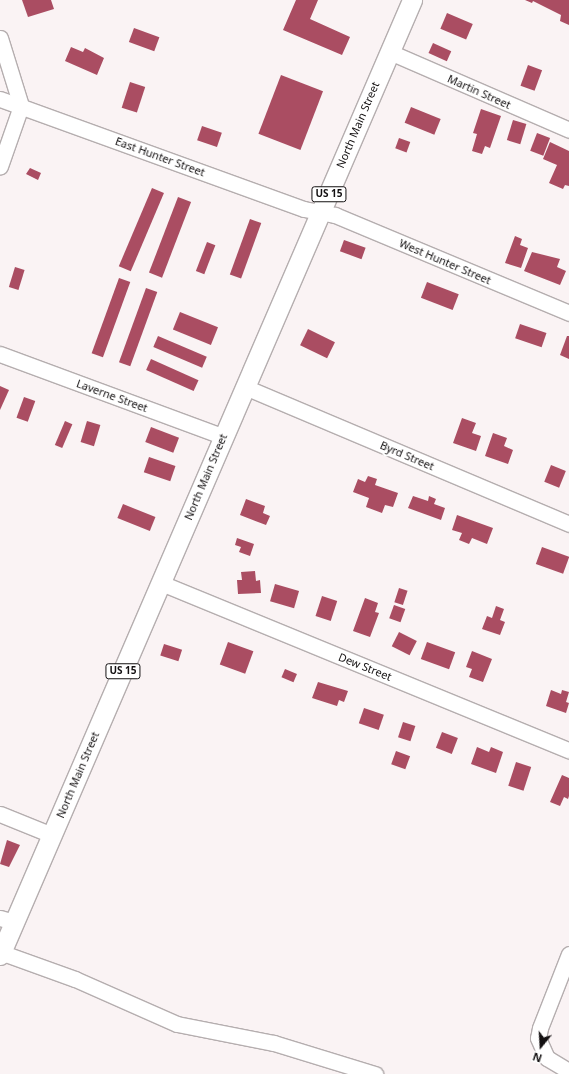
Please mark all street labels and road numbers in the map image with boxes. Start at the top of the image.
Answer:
street label: Martin Street [445,72,513,112]
street label: North Main Street [334,80,382,170]
street label: East Hunter Street [113,135,207,179]
road number: US 15 [311,186,347,202]
street label: West Hunter Street [397,237,493,287]
street label: Laverne Street [75,377,149,415]
street label: North Main Street [182,432,230,522]
street label: Byrd Street [378,439,436,473]
street label: Dew Street [336,650,394,684]
road number: US 15 [105,663,141,679]
street label: North Main Street [54,730,102,820]

